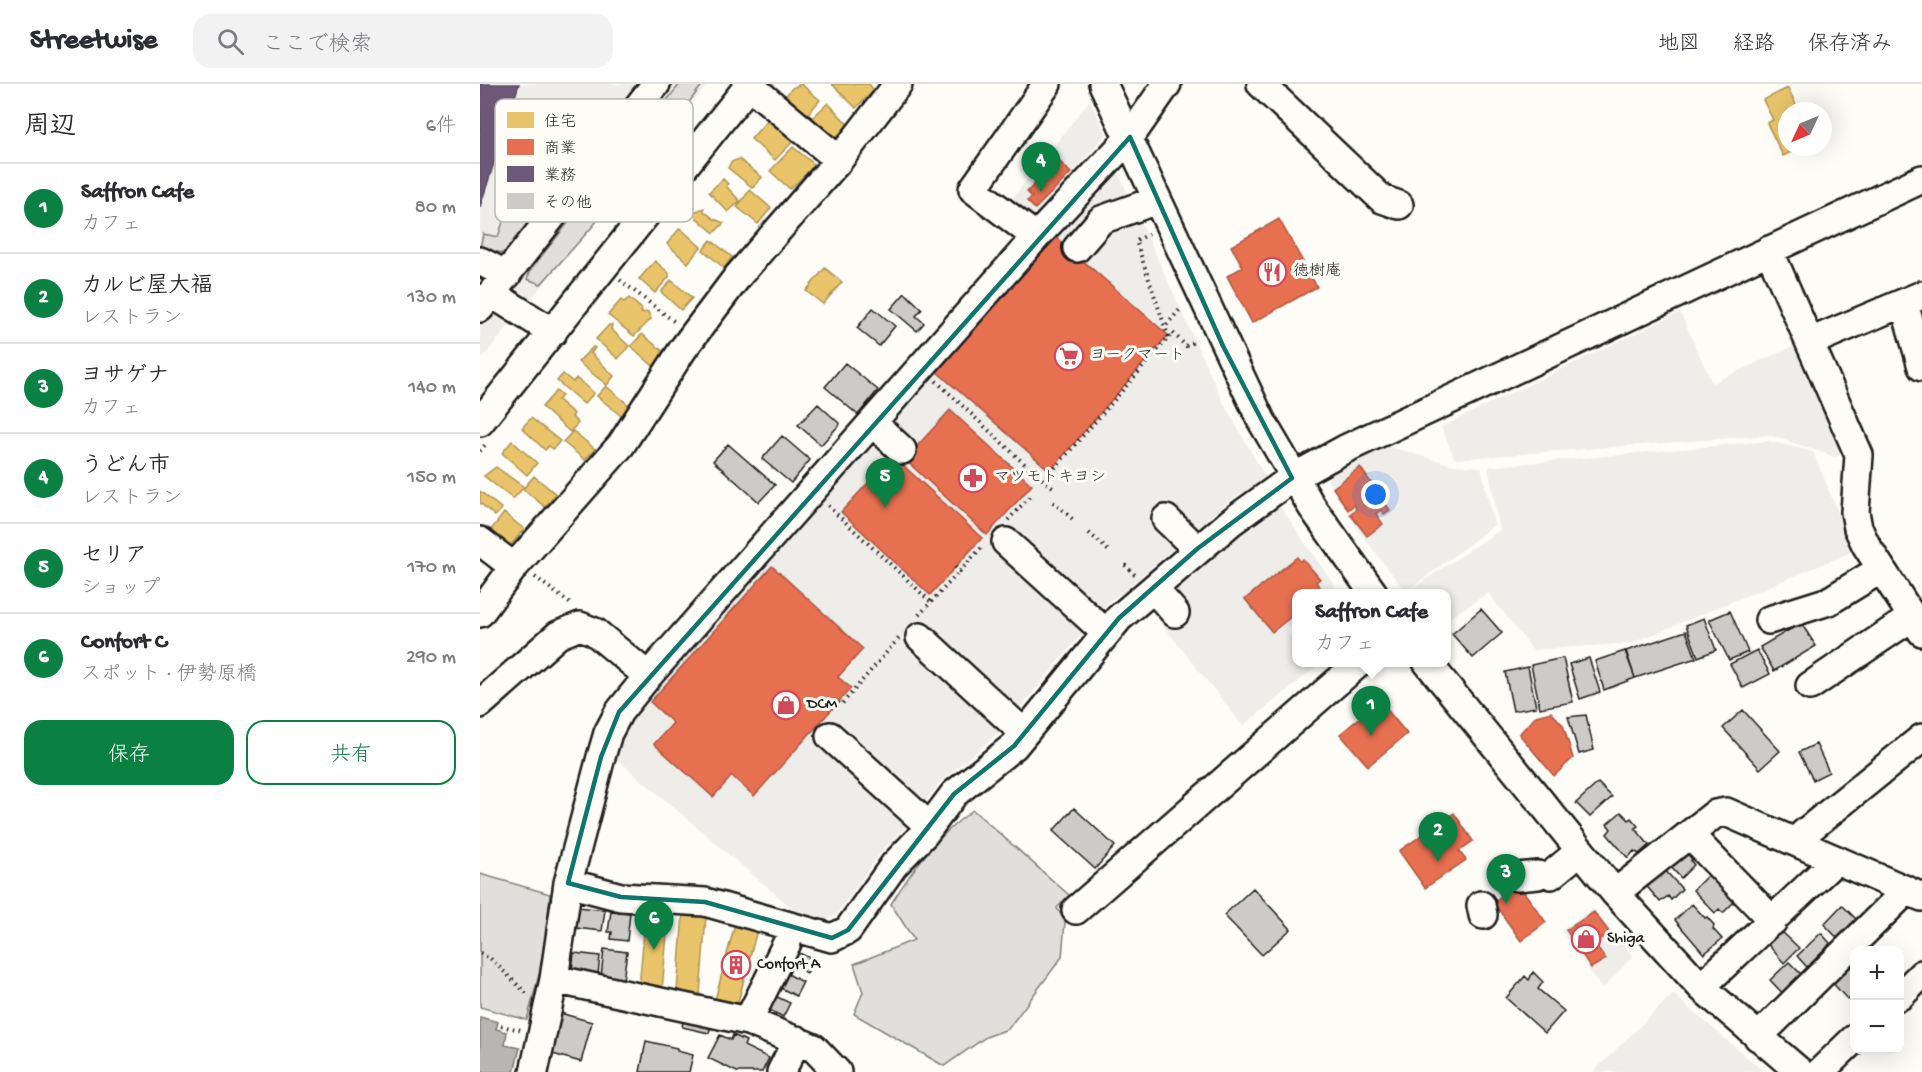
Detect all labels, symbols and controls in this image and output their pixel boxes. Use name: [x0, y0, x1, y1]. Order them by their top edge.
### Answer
search box: [193, 14, 613, 68]
text: Streetwise: [30, 25, 157, 58]
icon: search: [214, 25, 247, 58]
text: ここで検索: [262, 33, 372, 59]
text: 地図: [1658, 33, 1700, 58]
text: 経路: [1733, 33, 1775, 58]
text: 保存済み: [1808, 33, 1892, 58]
legend: [495, 99, 693, 222]
north arrow: [1778, 102, 1832, 156]
text: 周辺: [24, 113, 76, 144]
text: 住宅: [544, 113, 576, 133]
text: 6件: [426, 116, 456, 139]
text: 商業: [544, 140, 576, 160]
pin: 4: [1022, 142, 1060, 192]
text: 業務: [544, 167, 576, 187]
text: Saffron Cafe: [81, 180, 194, 206]
text: その他: [544, 194, 592, 214]
text: 1: [39, 197, 48, 220]
text: 80 m: [415, 197, 456, 220]
text: カフェ: [81, 214, 141, 237]
restaurant icon: 徳樹庵: [1256, 256, 1288, 288]
place label: 徳樹庵: [1293, 261, 1341, 282]
text: カルビ屋大福: [81, 274, 213, 300]
text: 2: [39, 287, 48, 310]
text: 130 m: [407, 287, 456, 310]
text: レストラン: [81, 308, 183, 331]
supermarket icon: ヨークマート: [1053, 340, 1085, 372]
place label: ヨークマート: [1090, 347, 1185, 366]
text: ヨサゲナ: [81, 364, 169, 390]
text: 3: [38, 377, 49, 400]
text: 140 m: [408, 377, 456, 400]
text: カフェ: [81, 398, 141, 421]
text: うどん市: [81, 454, 170, 480]
pin: 5: [866, 458, 904, 508]
pharmacy icon: マツモトキヨシ: [957, 462, 989, 494]
text: 4: [39, 467, 48, 490]
text: 150 m: [407, 467, 456, 490]
place label: マツモトキヨシ: [994, 469, 1106, 488]
your location: [1361, 480, 1390, 509]
text: レストラン: [81, 488, 183, 511]
text: セリア: [81, 544, 147, 570]
text: 5: [38, 557, 49, 580]
text: 170 m: [407, 557, 456, 580]
text: ショップ: [81, 578, 160, 601]
popup: [1292, 589, 1451, 667]
text: Saffron Cafe: [1315, 600, 1428, 626]
text: Confort C: [81, 630, 167, 656]
text: カフェ: [1315, 634, 1375, 657]
text: 6: [38, 647, 49, 670]
text: 290 m: [406, 647, 456, 670]
text: スポット · 伊勢原橋: [81, 664, 257, 687]
pin: 1: [1352, 686, 1390, 736]
shop icon: DCM: [770, 689, 802, 721]
place label: DCM: [806, 696, 838, 715]
button: 保存: [24, 720, 234, 785]
button: 共有: [246, 720, 456, 785]
pin: 2: [1418, 812, 1458, 862]
pin: 3: [1486, 854, 1526, 904]
pin: 6: [634, 900, 674, 950]
shop icon: Shiga: [1570, 923, 1602, 955]
place label: Shiga: [1607, 930, 1646, 949]
map controls: [1850, 946, 1904, 1054]
button: +: [1850, 946, 1904, 1000]
building icon: Confort A: [720, 949, 752, 981]
place label: Confort A: [757, 956, 822, 975]
button: −: [1850, 1000, 1904, 1054]

